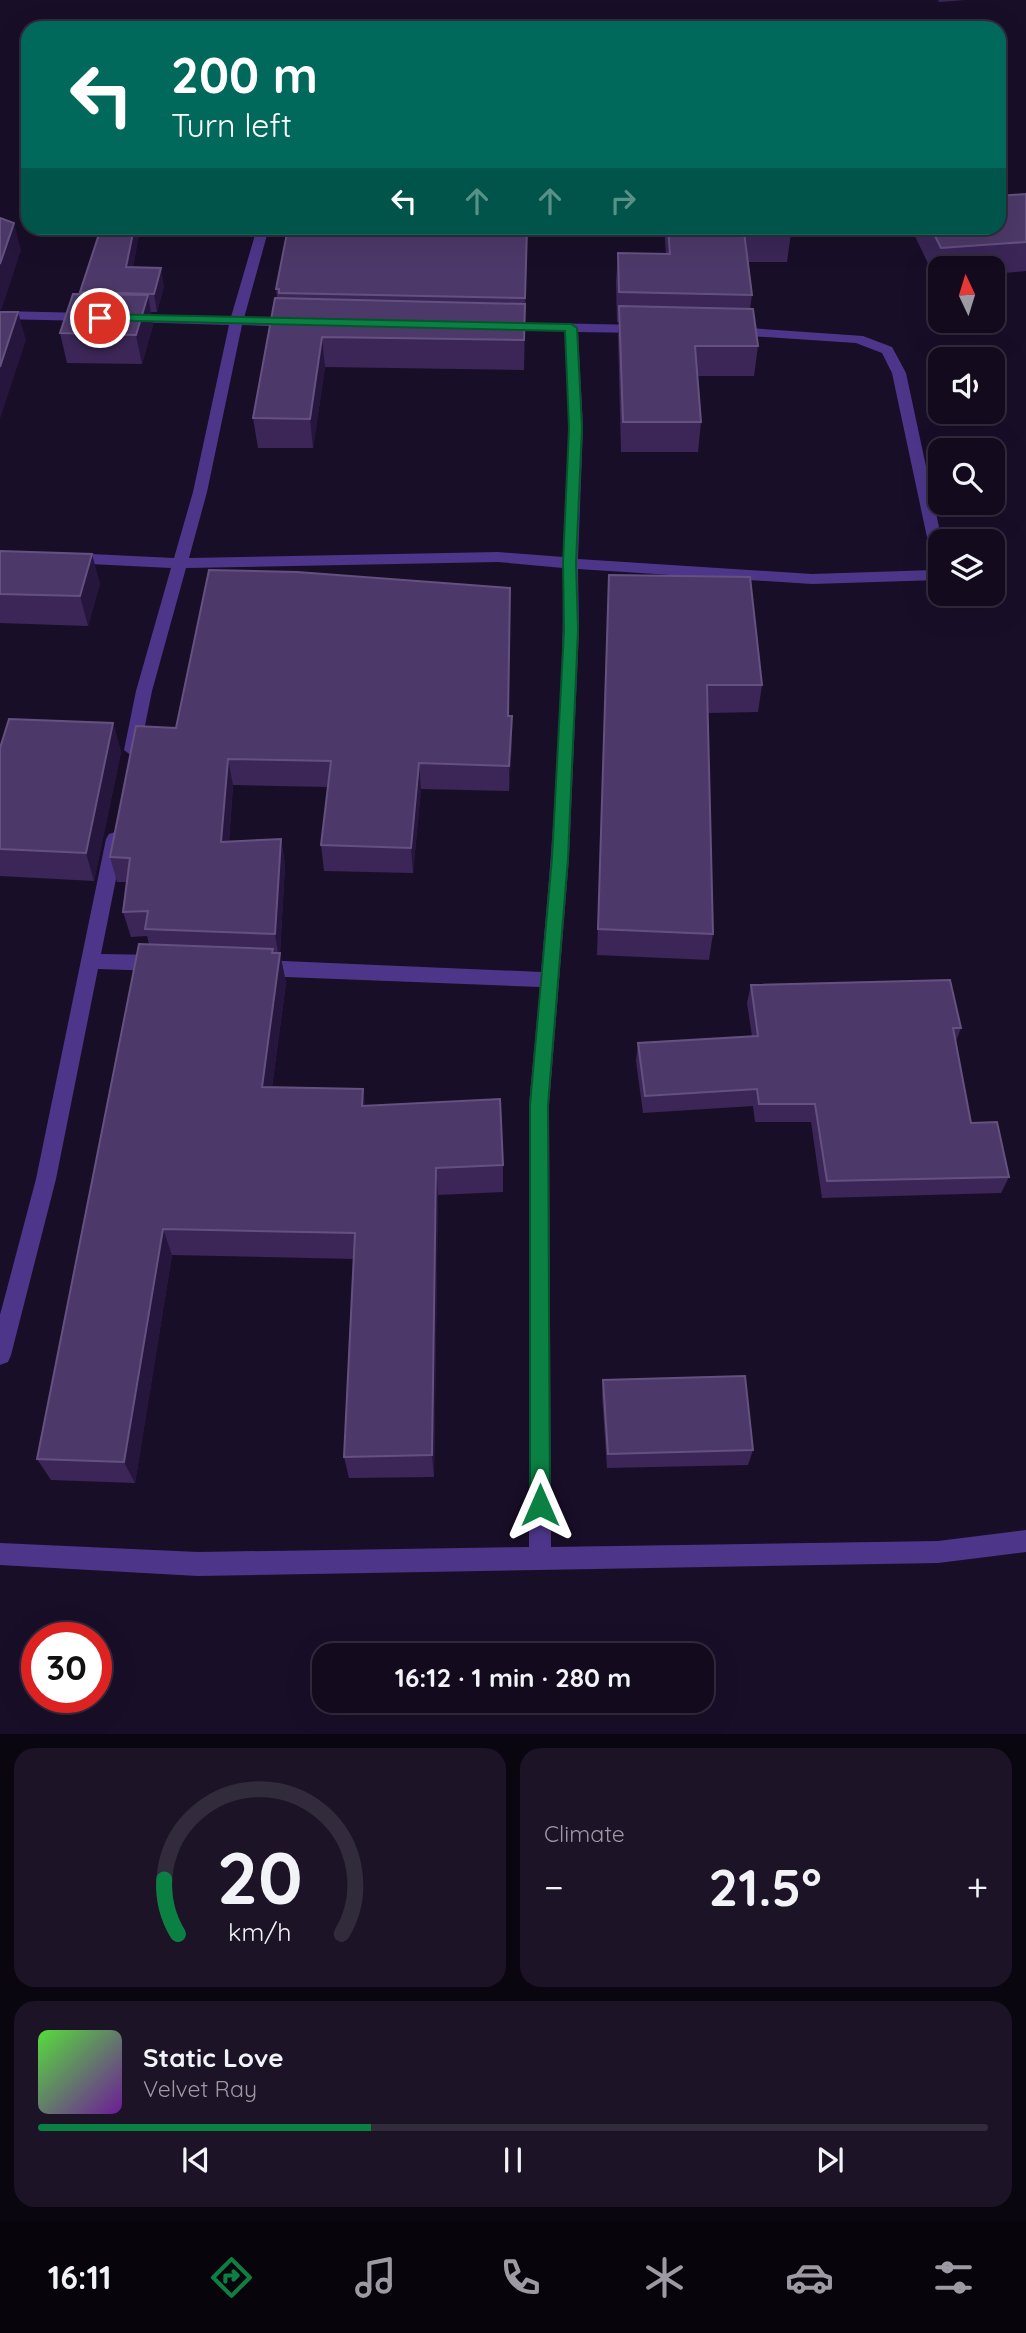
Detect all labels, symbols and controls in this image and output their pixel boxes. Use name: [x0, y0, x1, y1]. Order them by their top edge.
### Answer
text: 200 m: [171, 44, 318, 105]
icon: left: [56, 49, 147, 140]
text: Turn left: [171, 105, 292, 145]
icon: left: [385, 182, 423, 220]
icon: ahead: [458, 182, 496, 220]
icon: ahead: [531, 182, 569, 220]
icon: right: [604, 182, 642, 220]
north arrow: [928, 256, 1004, 332]
map controls: [928, 256, 1005, 606]
pin: [70, 288, 130, 348]
icon: arrive: [81, 299, 119, 337]
button: sound: [928, 347, 1005, 424]
button: search: [928, 438, 1005, 515]
button: layers: [928, 529, 1005, 606]
position arrow: [503, 1468, 577, 1542]
speed limit sign: 30: [21, 1622, 112, 1713]
text: 16:12 · 1 min · 280 m: [395, 1661, 631, 1694]
text: Climate: [544, 1819, 625, 1848]
text: 20: [217, 1831, 303, 1922]
text: 21.5°: [709, 1854, 822, 1919]
text: −: [544, 1863, 564, 1911]
text: +: [967, 1863, 988, 1911]
text: km/h: [228, 1915, 292, 1946]
text: Static Love: [143, 2041, 284, 2074]
text: Velvet Ray: [143, 2074, 257, 2103]
icon: previous: [177, 2141, 215, 2179]
icon: pause: [494, 2141, 532, 2179]
icon: next: [811, 2141, 849, 2179]
icon: directions: [207, 2253, 256, 2302]
icon: music: [351, 2253, 400, 2302]
icon: phone: [496, 2253, 545, 2302]
icon: climate: [640, 2253, 689, 2302]
icon: car: [785, 2253, 834, 2302]
icon: filters: [929, 2253, 978, 2302]
text: 16:11: [48, 2257, 112, 2297]

